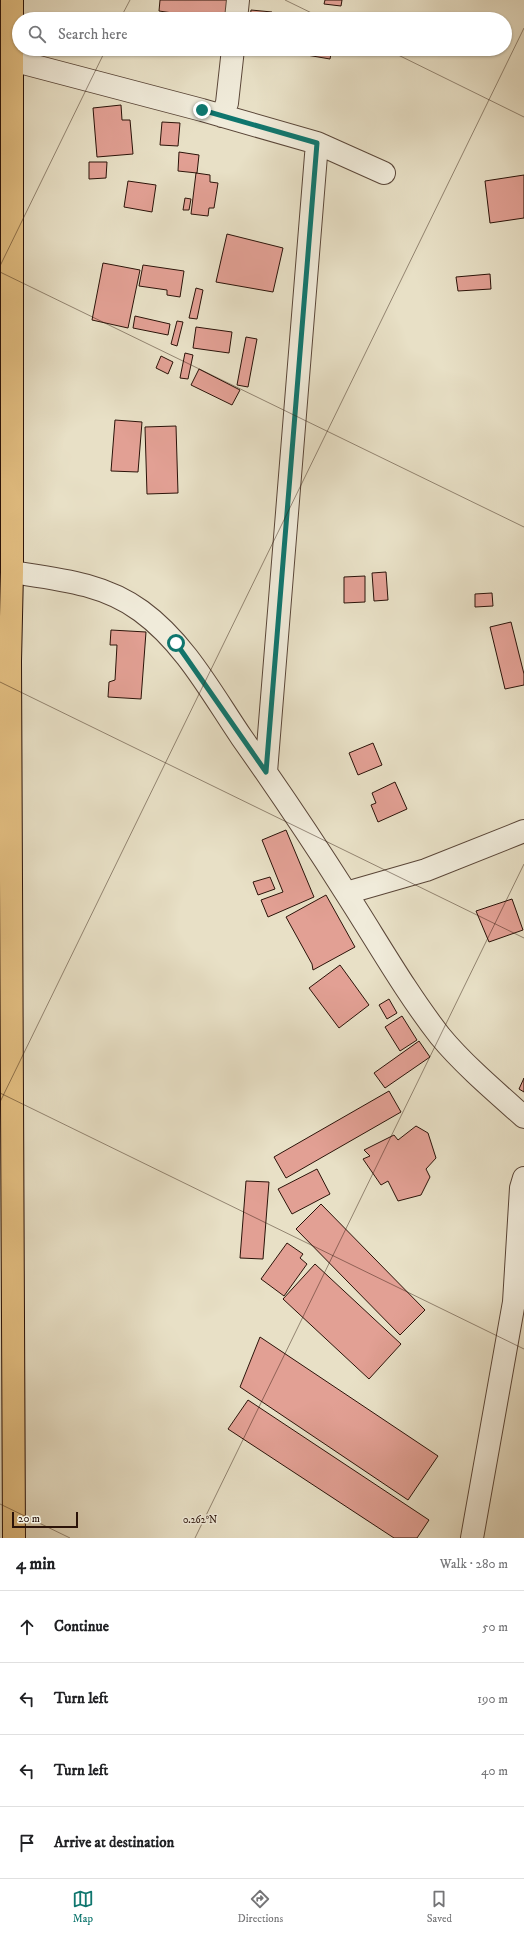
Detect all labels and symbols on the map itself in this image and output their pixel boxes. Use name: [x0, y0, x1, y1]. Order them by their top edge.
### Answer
route end: [193, 101, 211, 119]
route start: [167, 634, 185, 652]
scale bar: [12, 1510, 78, 1529]
text: 0.262°N: [183, 1514, 217, 1526]

